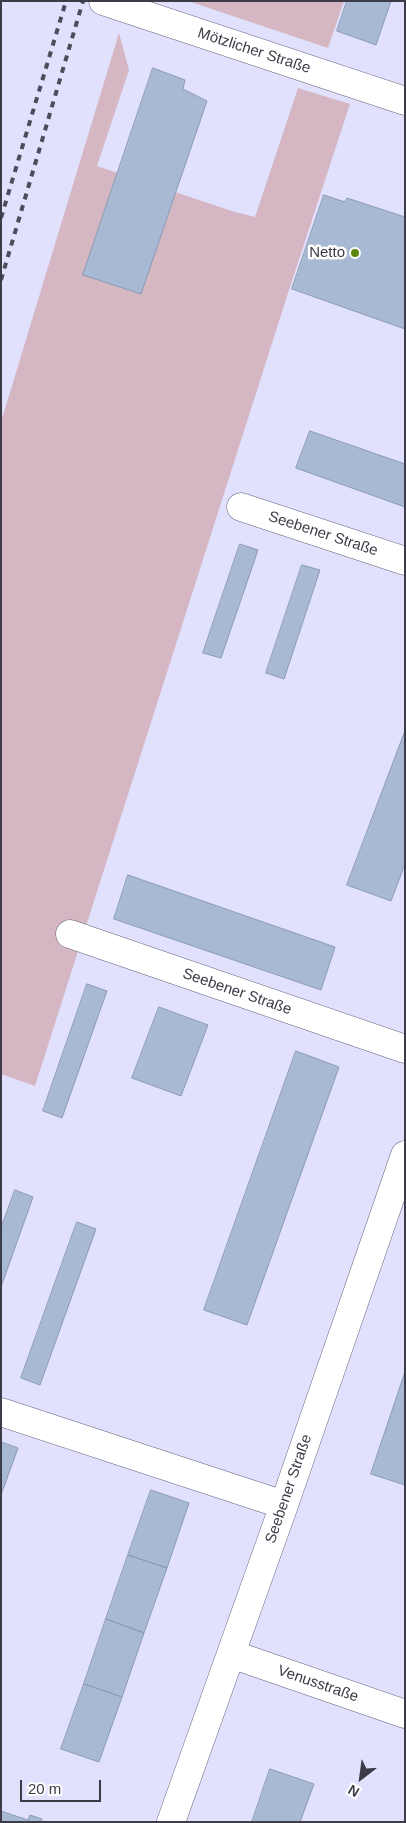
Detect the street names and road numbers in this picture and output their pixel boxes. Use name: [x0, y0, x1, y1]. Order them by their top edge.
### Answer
street label: Mötzlicher Straße: [195, 24, 313, 78]
street label: Seebener Straße: [266, 508, 380, 560]
street label: Seebener Straße: [180, 965, 294, 1019]
street label: Seebener Straße: [262, 1432, 316, 1546]
street label: Venusstraße: [275, 1662, 361, 1706]

